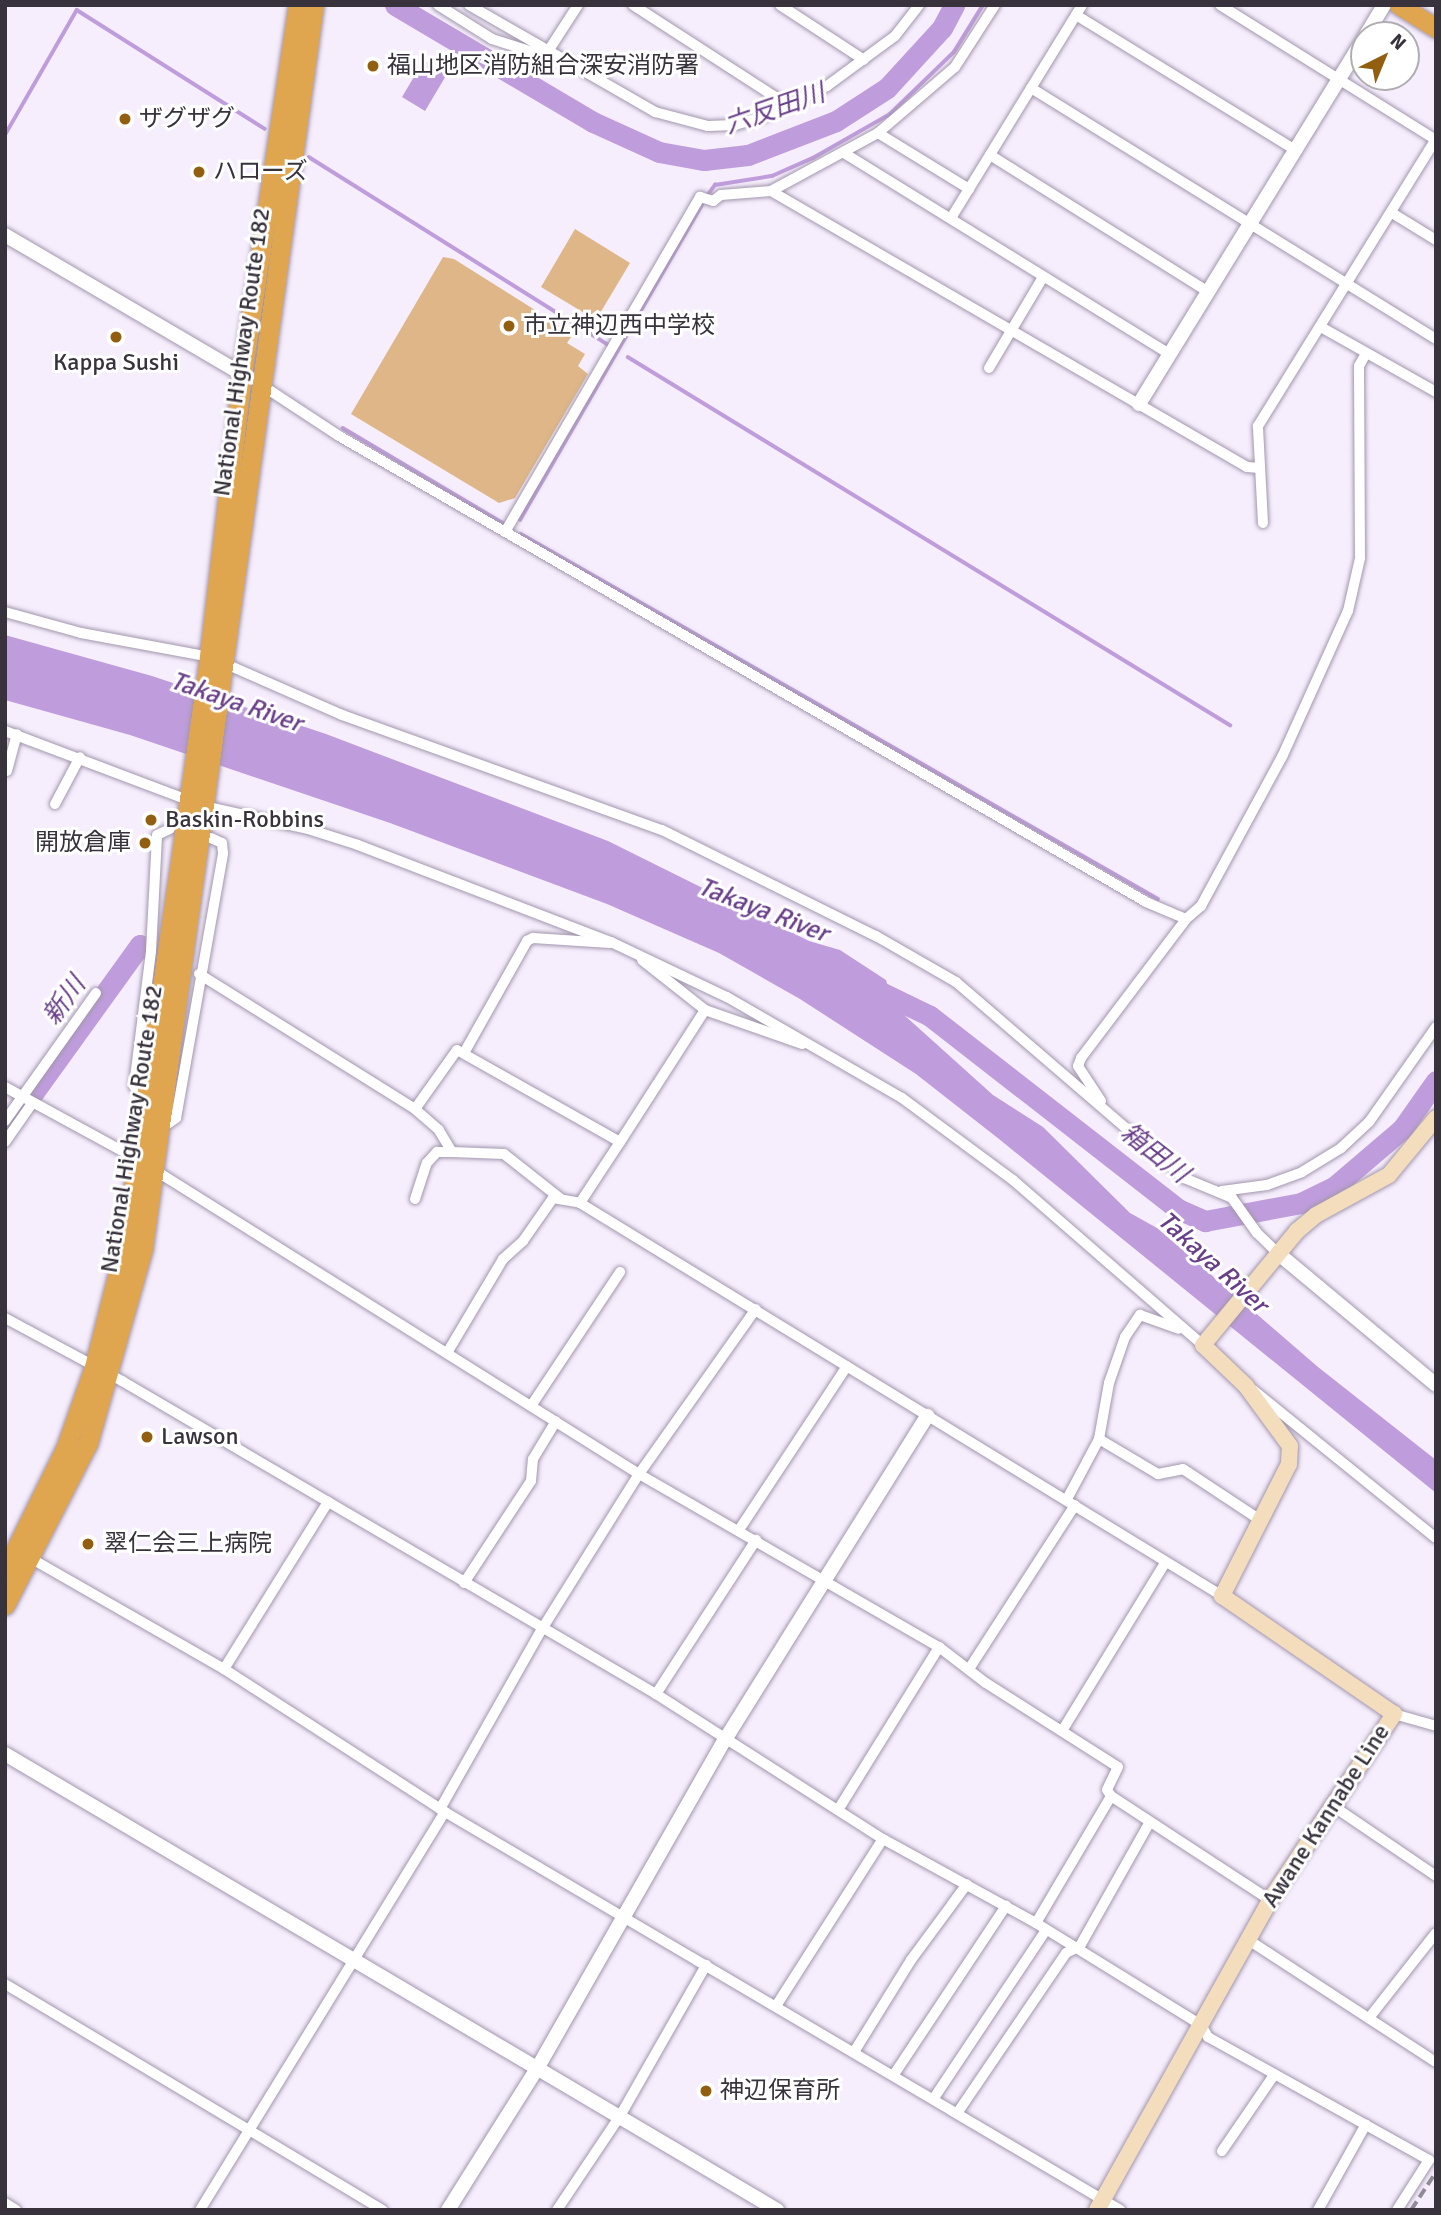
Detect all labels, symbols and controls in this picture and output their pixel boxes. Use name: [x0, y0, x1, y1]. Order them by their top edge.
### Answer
north arrow: [1350, 21, 1420, 91]
text: N: [1385, 29, 1411, 55]
place label: 福山地区消防組合深安消防署: [387, 52, 699, 80]
marker: 福山地区消防組合深安消防署: [365, 58, 381, 74]
water label: 六反田川: [721, 78, 829, 142]
place label: ザグザグ: [139, 105, 235, 133]
marker: ザグザグ: [117, 111, 133, 127]
place label: ハローズ: [213, 158, 309, 186]
marker: ハローズ: [191, 164, 207, 180]
street label: National Highway Route 182: [207, 206, 277, 498]
place label: 市立神辺西中学校: [523, 312, 715, 340]
marker: 市立神辺西中学校: [501, 318, 517, 334]
marker: Kappa Sushi: [108, 329, 124, 345]
place label: Kappa Sushi: [53, 349, 179, 377]
water label: Takaya River: [166, 666, 306, 740]
place label: Baskin-Robbins: [165, 806, 324, 834]
marker: Baskin-Robbins: [143, 812, 159, 828]
place label: 開放倉庫: [35, 829, 131, 857]
marker: 開放倉庫: [137, 835, 153, 851]
water label: Takaya River: [693, 872, 833, 950]
water label: 新川: [37, 971, 93, 1031]
street label: National Highway Route 182: [95, 983, 169, 1275]
water label: 箱田川: [1114, 1118, 1194, 1190]
water label: Takaya River: [1151, 1206, 1273, 1320]
place label: Lawson: [161, 1423, 239, 1451]
marker: Lawson: [139, 1429, 155, 1445]
place label: 翠仁会三上病院: [104, 1530, 272, 1558]
marker: 翠仁会三上病院: [78, 1534, 98, 1554]
street label: Awane Kannabe Line: [1256, 1719, 1396, 1913]
place label: 神辺保育所: [720, 2077, 840, 2105]
marker: 神辺保育所: [698, 2083, 714, 2099]

